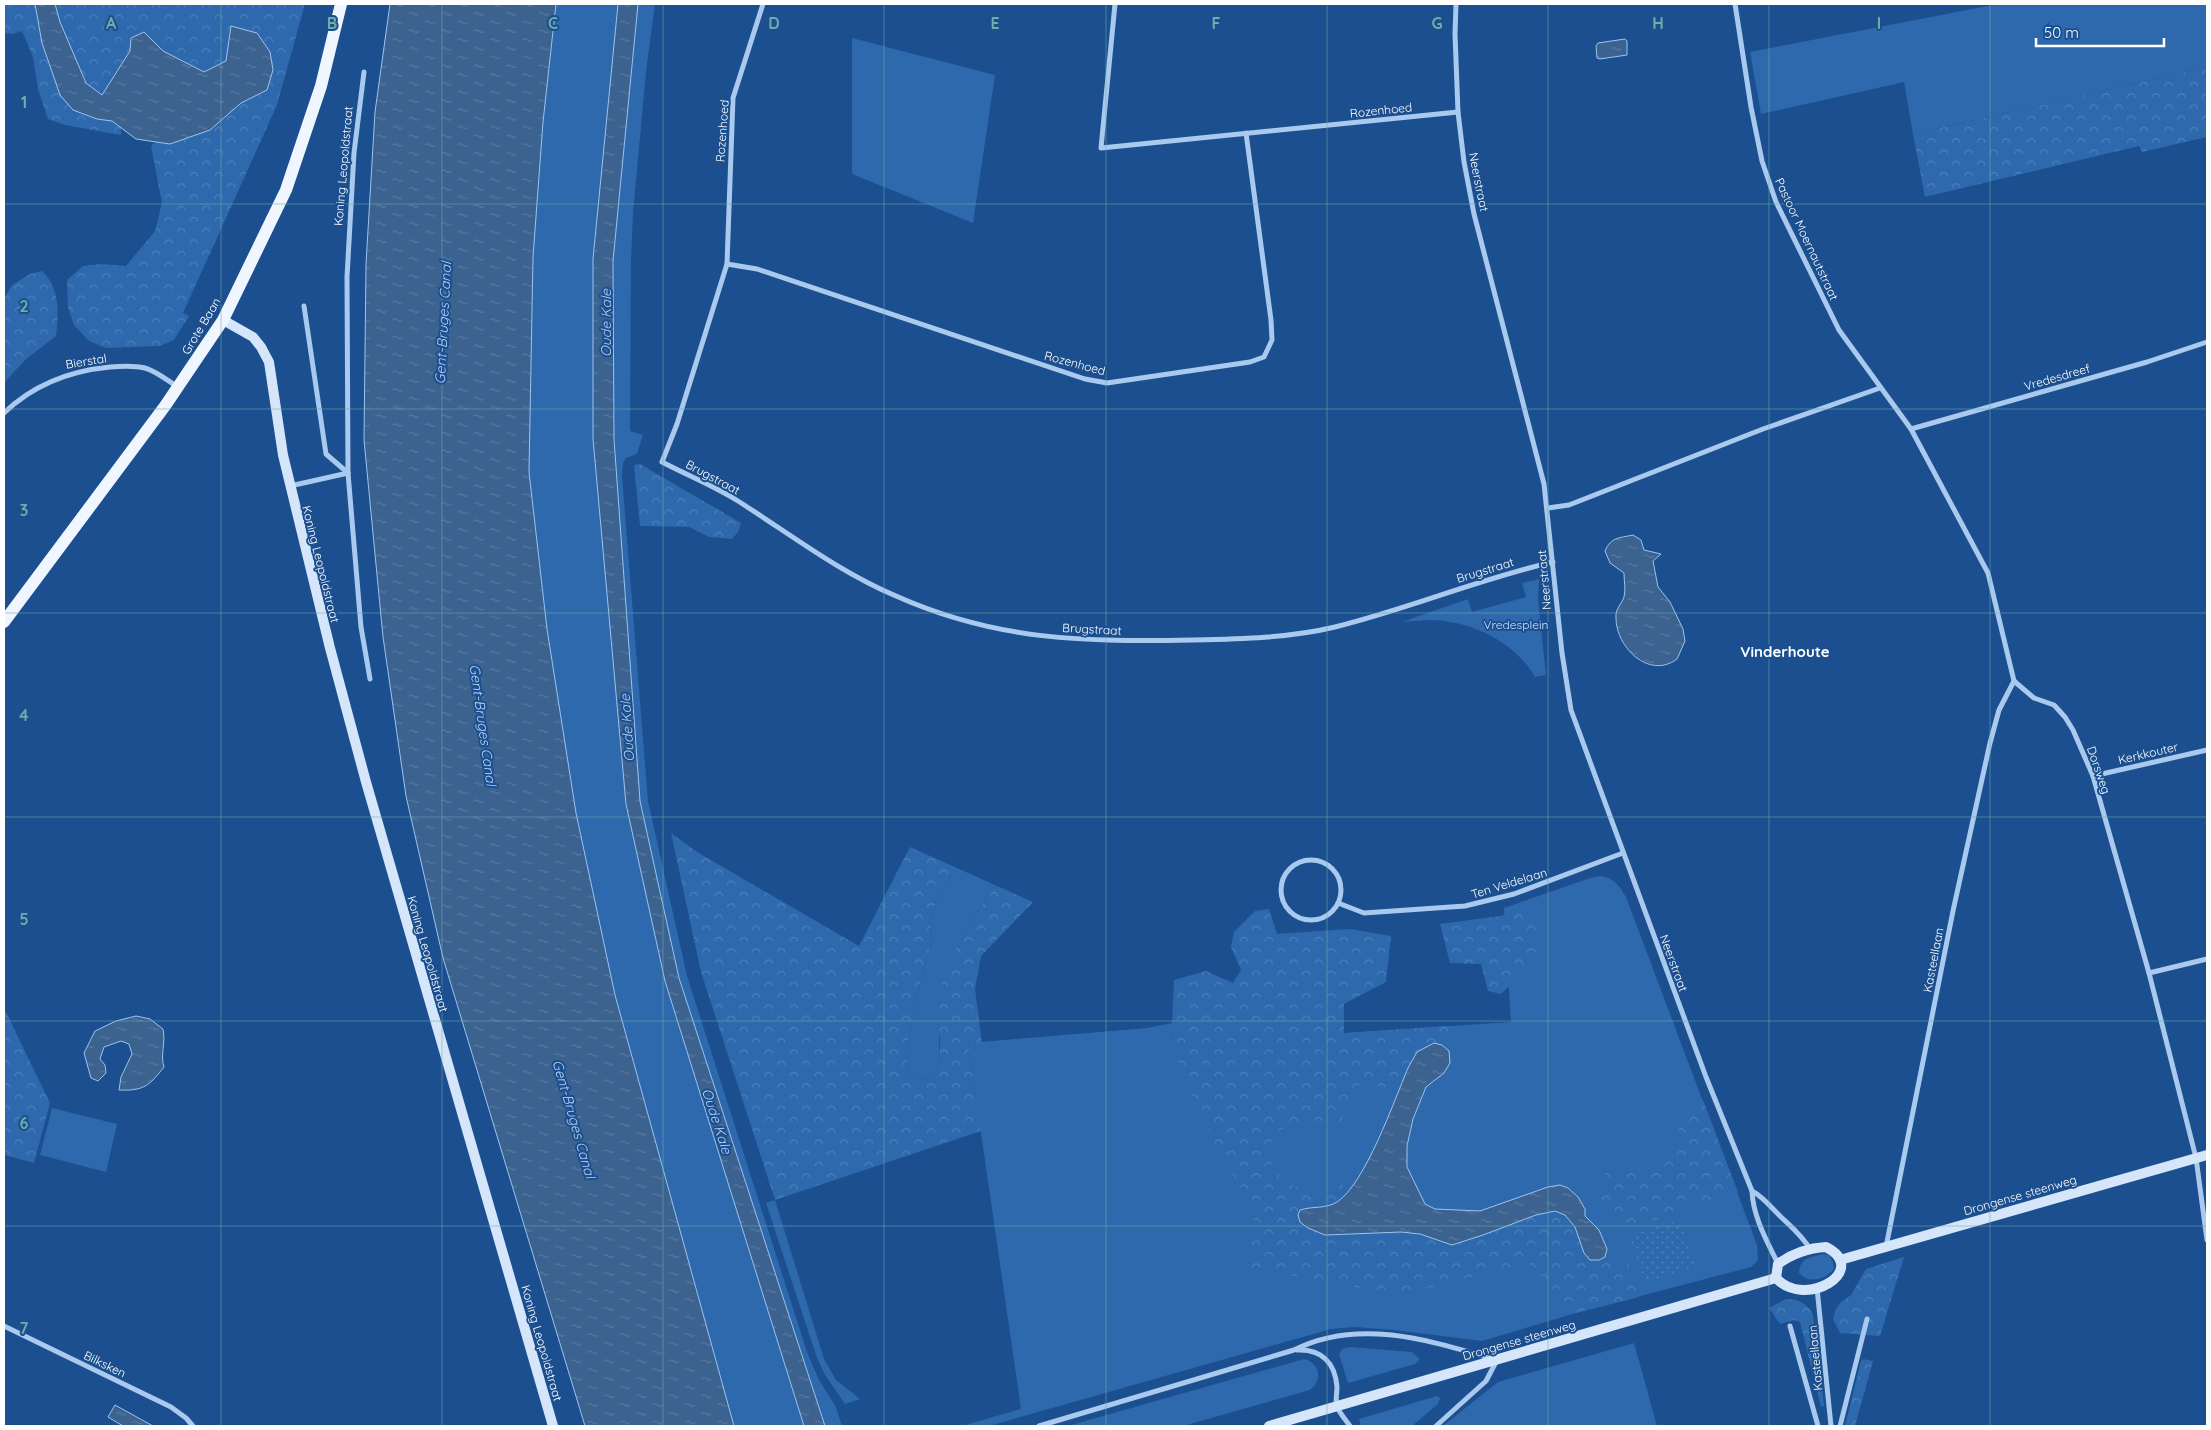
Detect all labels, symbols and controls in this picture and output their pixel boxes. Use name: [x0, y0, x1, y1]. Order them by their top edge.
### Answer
text: A: [106, 13, 117, 33]
text: B: [327, 13, 337, 33]
text: C: [548, 13, 558, 33]
text: D: [768, 13, 780, 33]
text: E: [990, 13, 1000, 33]
text: F: [1212, 13, 1221, 33]
text: G: [1431, 13, 1443, 33]
text: H: [1652, 13, 1664, 33]
text: I: [1877, 13, 1881, 33]
scale bar: [2036, 15, 2164, 47]
text: 50 m: [2044, 23, 2079, 42]
text: 1: [21, 92, 27, 112]
street label: Rozenhoed: [712, 99, 732, 163]
street label: Rozenhoed: [1349, 99, 1413, 121]
street label: Koning Leopoldstraat: [330, 106, 356, 226]
street label: Neerstraat: [1466, 151, 1492, 213]
street label: Pastoor Moernautstraat: [1772, 176, 1842, 302]
water label: Gent-Bruges Canal: [431, 260, 455, 385]
water label: Oude Kale: [597, 288, 615, 357]
street label: Grote Baan: [178, 295, 224, 357]
text: 2: [19, 296, 29, 316]
street label: Rozenhoed: [1043, 348, 1107, 378]
street label: Bierstal: [64, 350, 108, 372]
street label: Vredesdreef: [2022, 360, 2092, 394]
street label: Brugstraat: [683, 456, 743, 498]
text: 3: [20, 500, 28, 520]
street label: Koning Leopoldstraat: [299, 504, 343, 624]
street label: Neerstraat: [1534, 550, 1554, 610]
street label: Brugstraat: [1454, 554, 1516, 586]
park label: Vredesplein: [1484, 617, 1548, 632]
street label: Brugstraat: [1062, 620, 1122, 638]
district label: Vinderhoute: [1740, 642, 1830, 661]
water label: Gent-Bruges Canal: [466, 663, 501, 789]
water label: Oude Kale: [616, 692, 638, 762]
text: 4: [19, 705, 29, 725]
street label: Kerkkouter: [2116, 739, 2180, 767]
street label: Dorsweg: [2084, 744, 2114, 796]
street label: Ten Veldelaan: [1469, 864, 1549, 902]
street label: Koning Leopoldstraat: [404, 894, 452, 1014]
text: 5: [19, 909, 29, 929]
street label: Kasteellaan: [1919, 926, 1947, 994]
street label: Neerstraat: [1657, 932, 1691, 994]
water label: Gent-Bruges Canal: [548, 1058, 600, 1182]
water label: Oude Kale: [698, 1086, 736, 1157]
text: 6: [20, 1113, 29, 1133]
street label: Drongense steenweg: [1962, 1172, 2078, 1218]
street label: Koning Leopoldstraat: [518, 1283, 566, 1403]
street label: Drongense steenweg: [1461, 1317, 1577, 1363]
text: 7: [20, 1318, 29, 1338]
street label: Kasteellaan: [1805, 1325, 1825, 1391]
street label: Bilksken: [81, 1347, 129, 1381]

